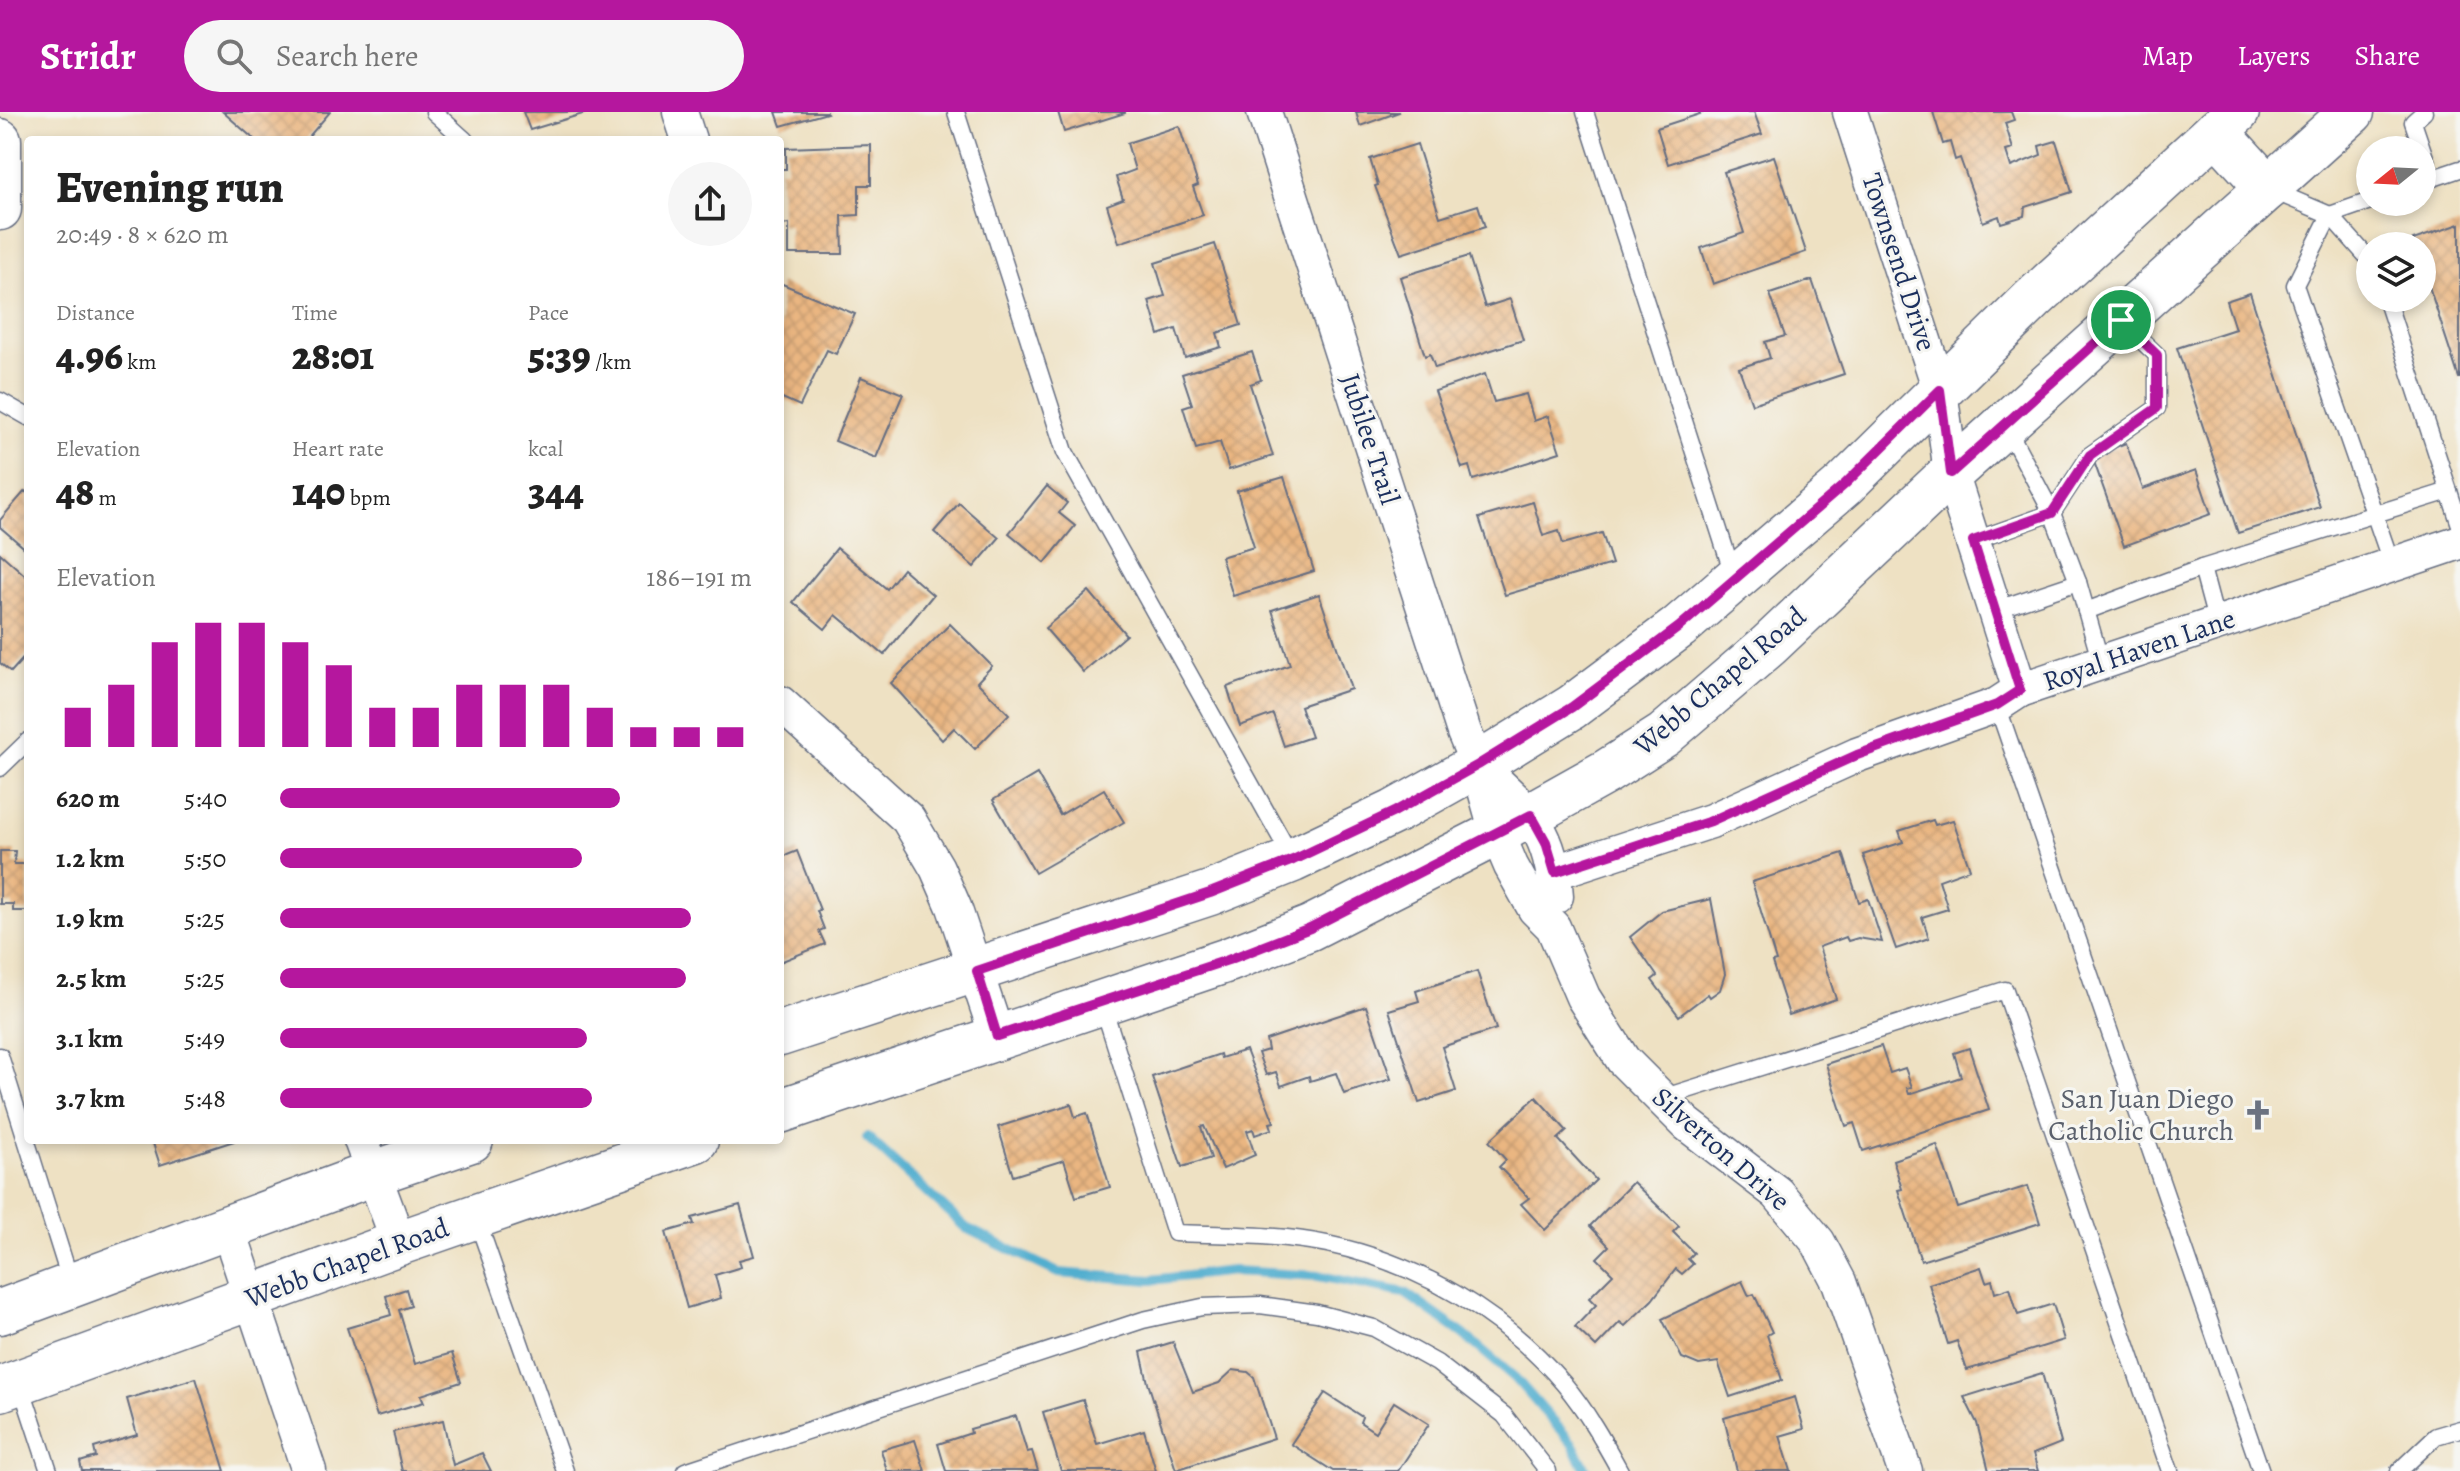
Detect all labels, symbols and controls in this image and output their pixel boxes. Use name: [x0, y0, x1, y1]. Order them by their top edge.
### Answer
search box: [184, 20, 744, 92]
text: Stridr: [40, 30, 136, 82]
icon: search: [212, 34, 256, 78]
text: Search here: [276, 36, 419, 76]
text: Map: [2142, 37, 2193, 75]
text: Layers: [2237, 37, 2310, 75]
text: Share: [2354, 37, 2420, 75]
north arrow: [2356, 136, 2436, 216]
map controls: [2356, 136, 2436, 312]
text: Evening run: [56, 157, 284, 217]
button: share: [668, 162, 752, 246]
street label: Townsend Drive: [1852, 168, 1946, 356]
text: 20:49 · 8 × 620 m: [56, 217, 229, 252]
button: layers: [2356, 232, 2436, 312]
pin: [2087, 286, 2155, 354]
text: Distance: [56, 298, 135, 328]
text: Time: [292, 298, 338, 328]
text: Pace: [528, 298, 569, 328]
icon: arrive: [2099, 298, 2143, 342]
text: 4.96: [56, 328, 123, 383]
text: 28:01: [292, 328, 374, 383]
text: 5:39: [528, 328, 591, 383]
text: km: [123, 347, 157, 377]
text: /km: [591, 347, 632, 377]
street label: Jubilee Trail: [1331, 369, 1409, 510]
text: Elevation: [56, 434, 140, 464]
text: Heart rate: [292, 434, 384, 464]
text: kcal: [528, 434, 563, 464]
text: 48: [56, 464, 94, 519]
text: 140: [292, 464, 345, 519]
text: 344: [528, 464, 584, 519]
text: m: [94, 483, 117, 513]
text: bpm: [345, 483, 391, 513]
text: Elevation: [56, 560, 156, 595]
text: 186–191 m: [646, 560, 752, 595]
street label: Webb Chapel Road: [1625, 597, 1815, 765]
street label: Royal Haven Lane: [2038, 599, 2240, 701]
text: 620 m: [56, 781, 120, 816]
text: 5:40: [184, 781, 227, 816]
text: 1.2 km: [56, 841, 125, 876]
text: 5:50: [184, 841, 226, 876]
text: 1.9 km: [56, 901, 124, 936]
text: 5:25: [184, 901, 225, 936]
text: 2.5 km: [56, 961, 127, 996]
text: 5:25: [184, 961, 225, 996]
text: 3.1 km: [56, 1021, 123, 1056]
text: 5:49: [184, 1021, 225, 1056]
street label: Silverton Drive: [1644, 1078, 1798, 1220]
place label: San Juan Diego Catholic Church: [2048, 1080, 2234, 1150]
text: 3.7 km: [56, 1081, 125, 1116]
text: 5:48: [184, 1081, 226, 1116]
church icon: San Juan Diego Catholic Church: [2241, 1098, 2275, 1132]
street label: Webb Chapel Road: [239, 1208, 455, 1318]

